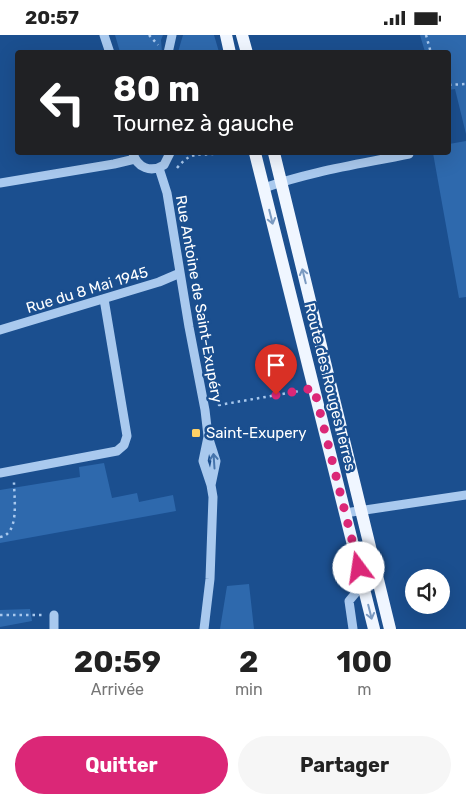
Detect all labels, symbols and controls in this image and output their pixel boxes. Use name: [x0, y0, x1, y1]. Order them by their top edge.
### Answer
text: 20:57: [25, 6, 79, 29]
text: 80 m: [113, 68, 200, 110]
icon: left: [30, 70, 95, 135]
text: Tournez à gauche: [113, 110, 294, 137]
street label: Rue Antoine de Saint-Exupéry: [172, 194, 226, 404]
one-way arrow: [267, 208, 276, 224]
street label: Rue du 8 Mai 1945: [24, 263, 150, 317]
one-way arrow: [299, 268, 308, 284]
street label: Route des Rouges Terres: [300, 301, 360, 473]
pin: [255, 344, 297, 395]
icon: arrive: [262, 351, 290, 379]
place label: Saint-Exupery: [206, 424, 307, 442]
marker: Saint-Exupery: [190, 427, 202, 439]
one-way arrow: [209, 453, 218, 469]
position arrow: [332, 541, 384, 593]
map controls: [405, 569, 450, 614]
button: sound: [405, 569, 450, 614]
one-way arrow: [366, 604, 375, 620]
text: 20:59: [74, 644, 161, 680]
text: 2: [239, 644, 259, 680]
text: 100: [336, 644, 392, 680]
text: Arrivée: [91, 680, 144, 699]
text: min: [235, 680, 263, 699]
text: m: [357, 680, 371, 699]
button: Quitter: [15, 736, 228, 794]
button: Partager: [238, 736, 451, 794]

